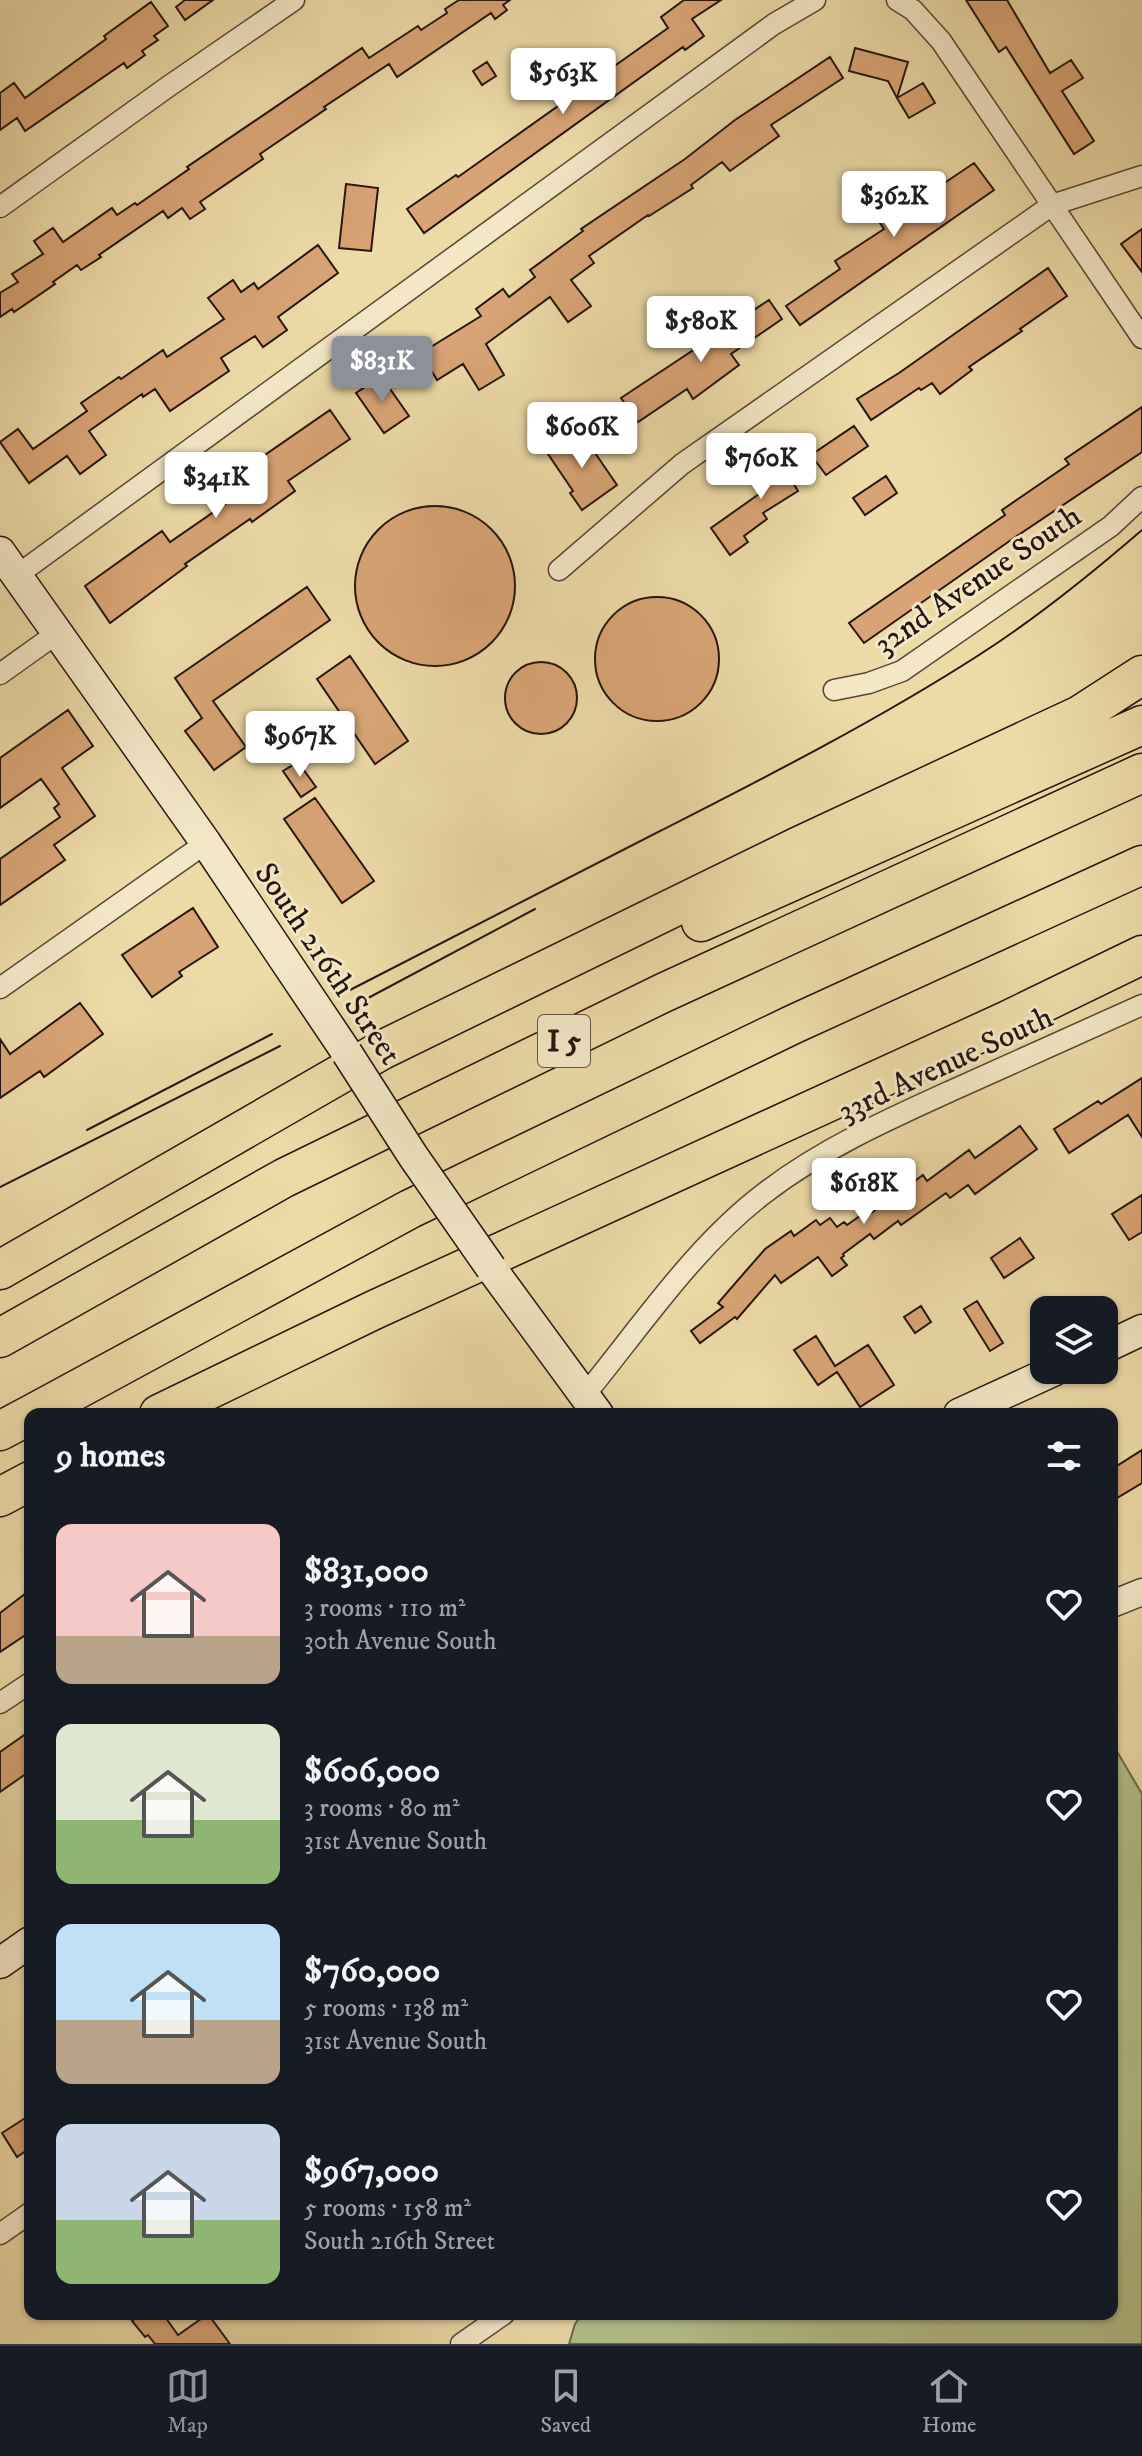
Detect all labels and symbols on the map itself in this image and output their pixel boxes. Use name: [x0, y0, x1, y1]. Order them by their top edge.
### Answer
pin: $563K: [507, 48, 619, 116]
pin: $362K: [838, 171, 950, 239]
pin: $580K: [645, 296, 757, 364]
pin: $831K: [326, 336, 438, 404]
pin: $606K: [526, 402, 638, 470]
pin: $760K: [705, 433, 817, 501]
pin: $341K: [160, 452, 272, 520]
street label: 32nd Avenue South: [867, 497, 1089, 665]
pin: $967K: [244, 711, 356, 779]
street label: South 216th Street: [245, 855, 410, 1073]
street label: 33rd Avenue South: [832, 997, 1060, 1132]
road number: I 5: [538, 1015, 590, 1067]
pin: $618K: [808, 1158, 920, 1226]

